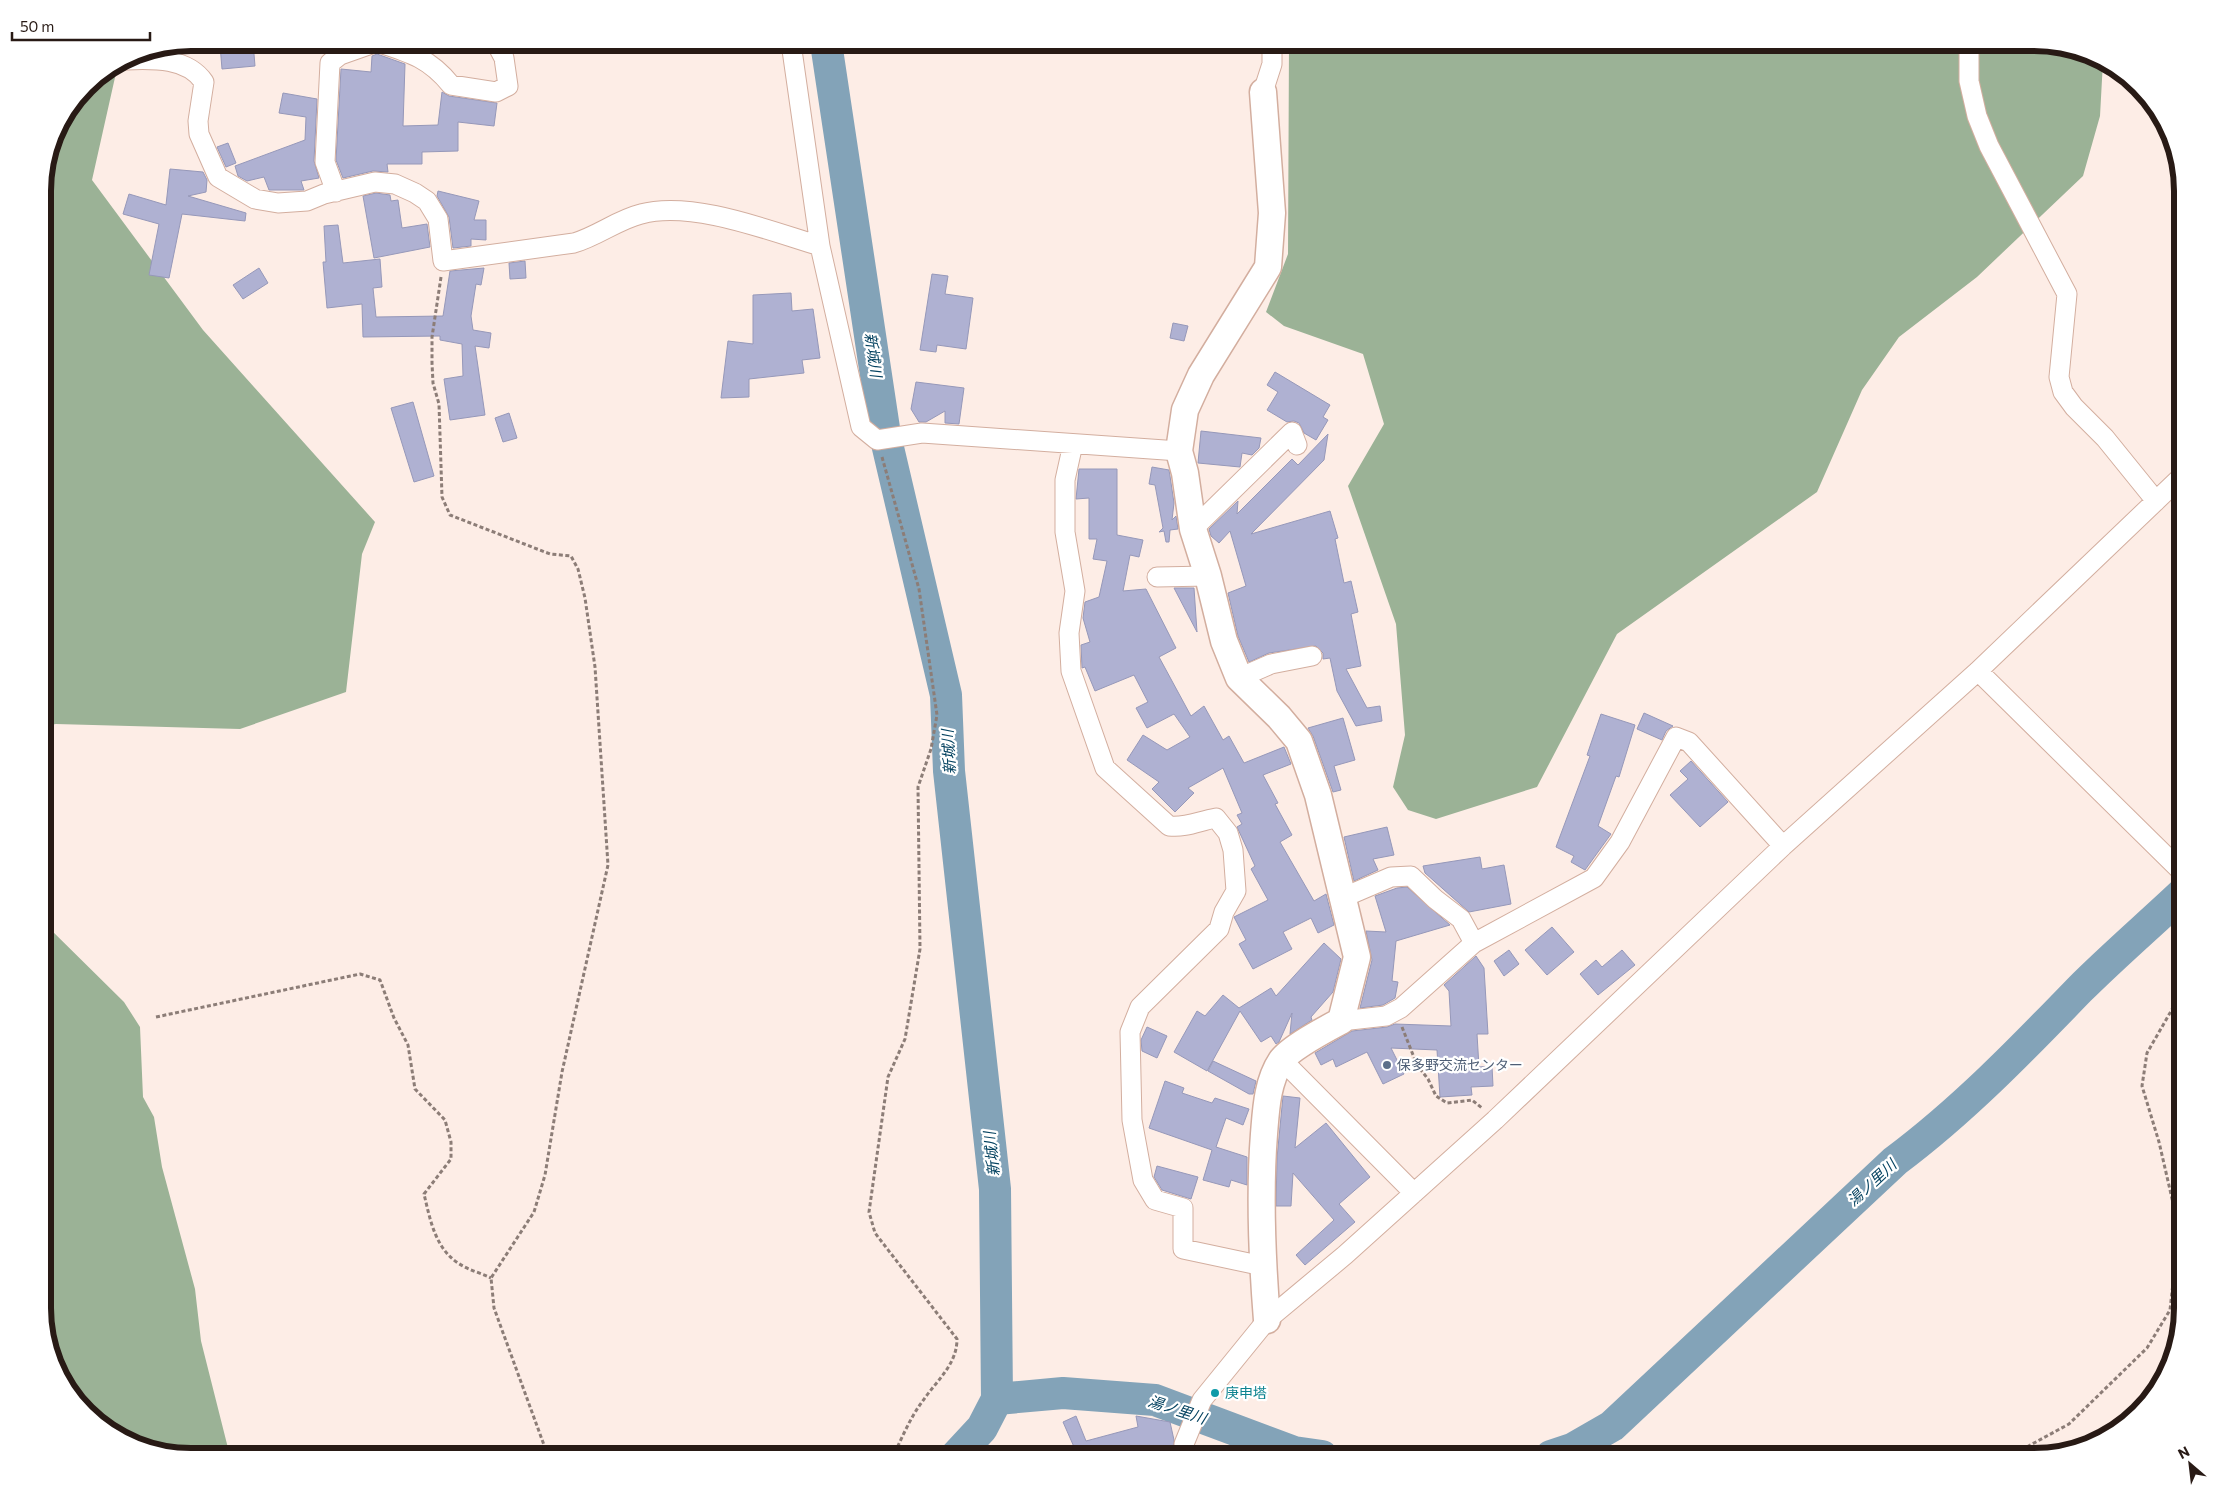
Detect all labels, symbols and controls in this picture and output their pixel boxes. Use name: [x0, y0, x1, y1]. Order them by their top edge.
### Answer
scale bar: [12, 10, 150, 42]
text: 50 m: [20, 17, 54, 35]
water label: 新城川: [862, 331, 886, 380]
water label: 新城川: [938, 727, 958, 775]
place label: 保多野交流センター: [1397, 1056, 1523, 1073]
marker: 保多野交流センター: [1381, 1059, 1393, 1071]
water label: 新城川: [979, 1129, 1002, 1177]
water label: 湯ノ里川: [1843, 1154, 1901, 1209]
place label: 庚申塔: [1225, 1384, 1267, 1401]
marker: 庚申塔: [1209, 1387, 1221, 1399]
water label: 湯ノ里川: [1146, 1391, 1211, 1427]
north arrow: [2165, 1439, 2215, 1489]
text: N: [2175, 1442, 2192, 1462]

